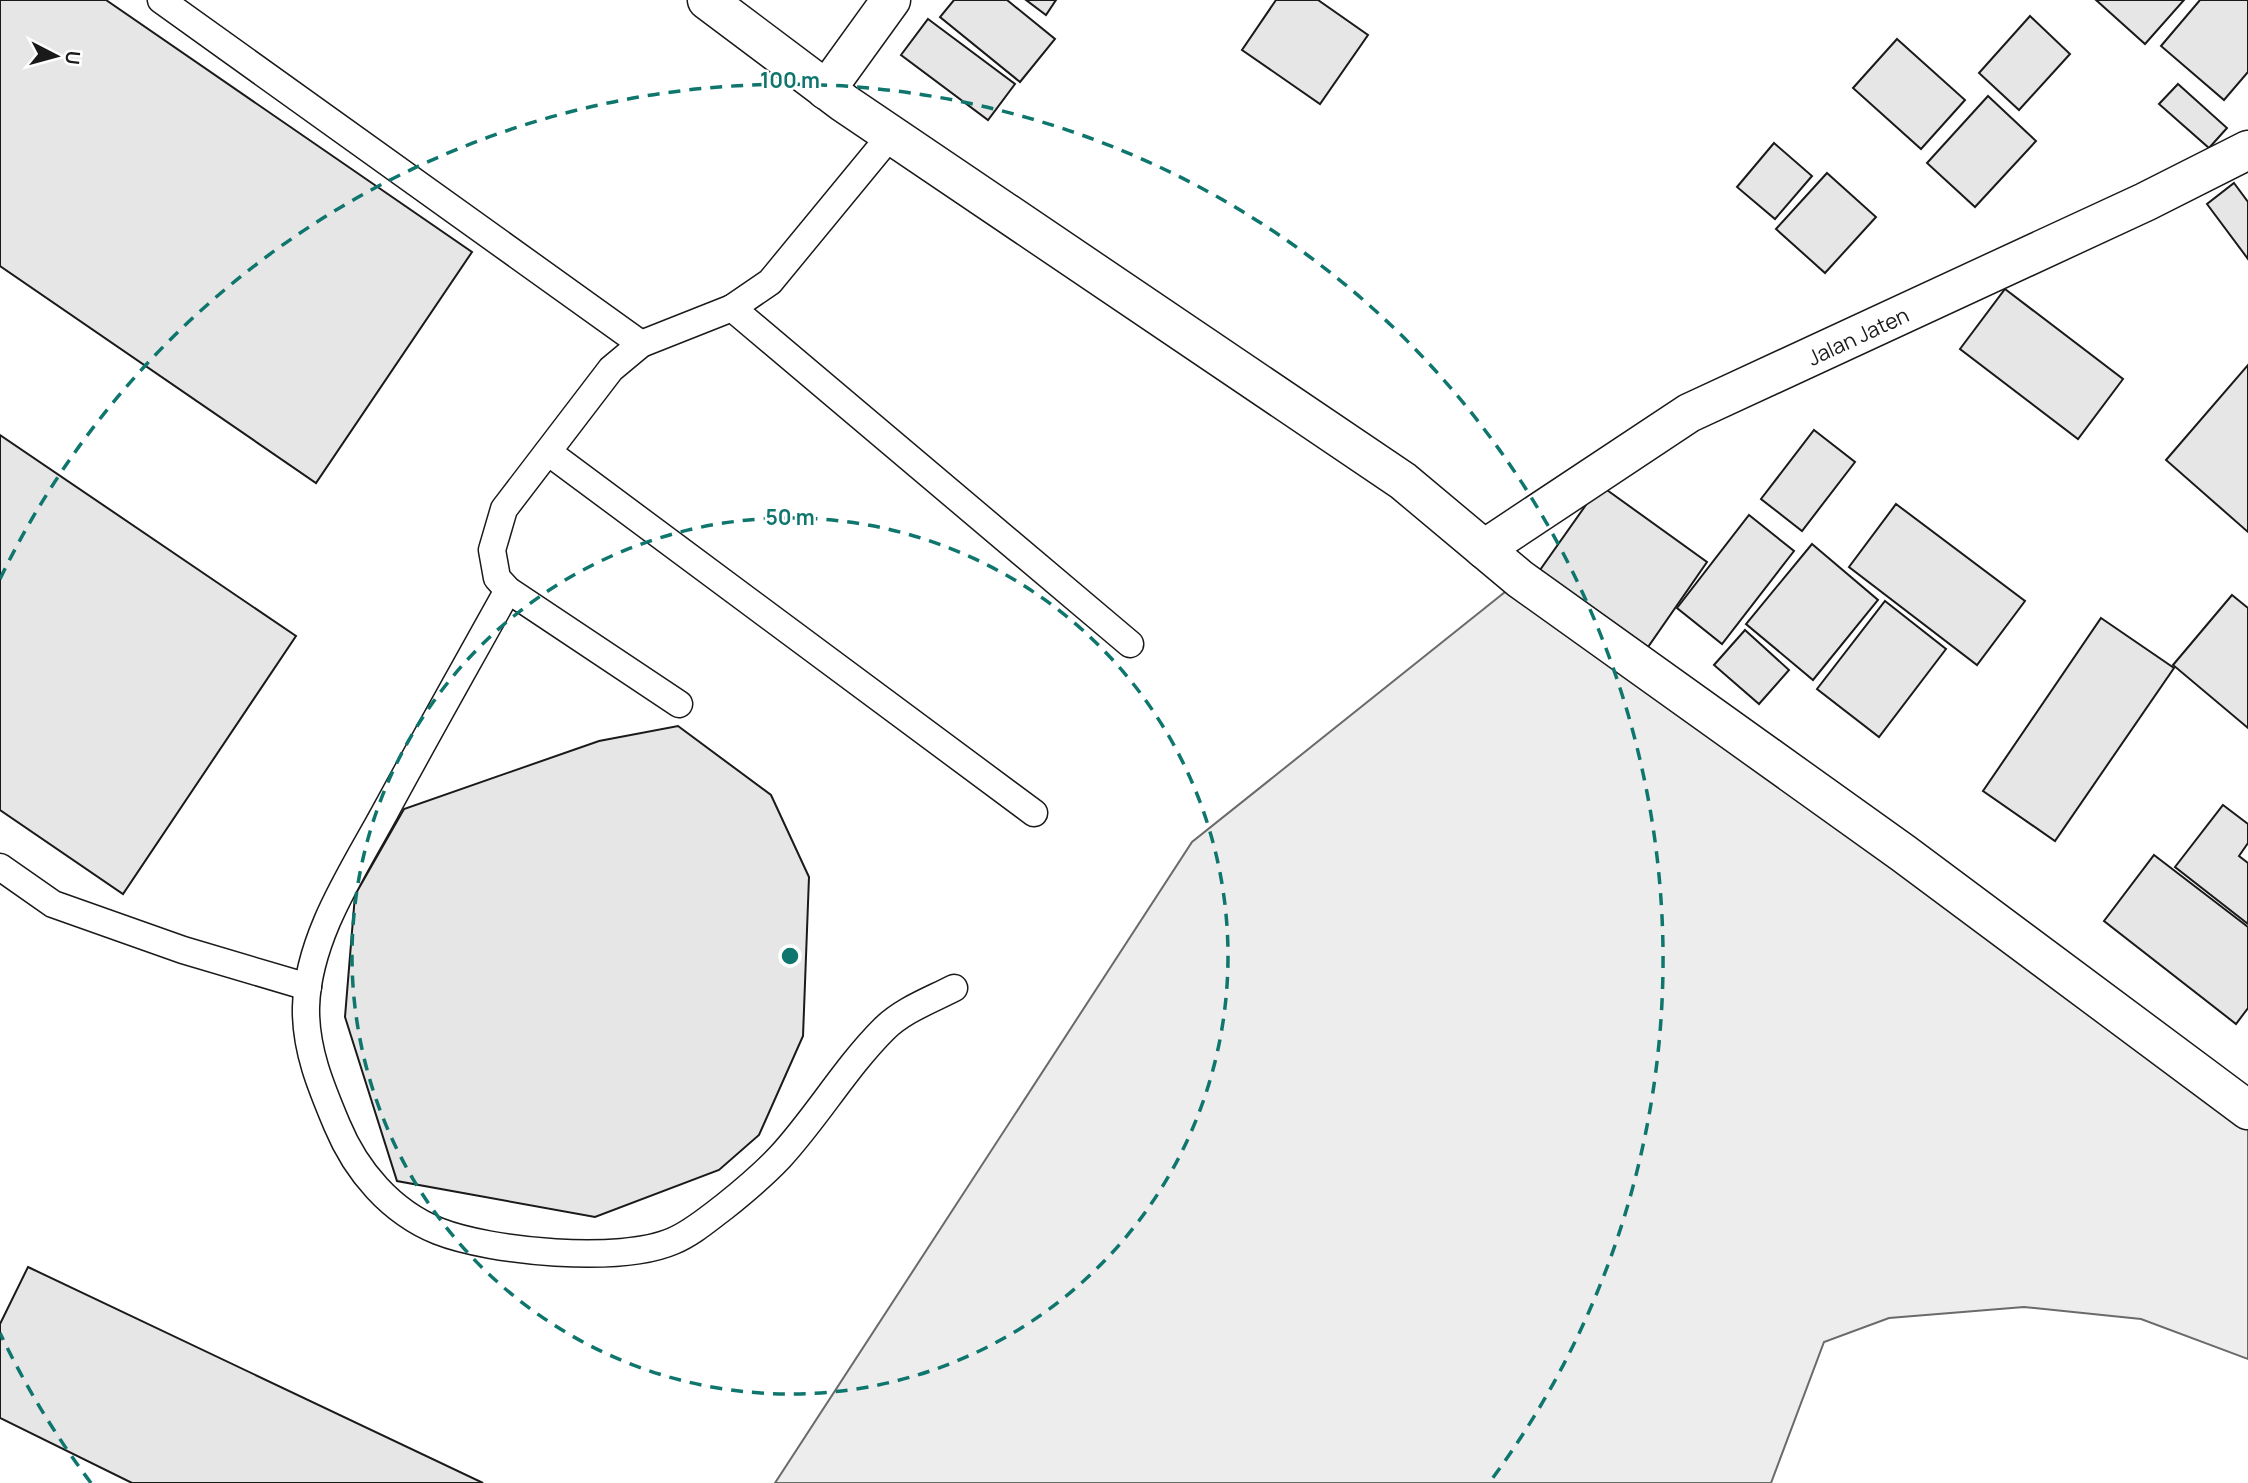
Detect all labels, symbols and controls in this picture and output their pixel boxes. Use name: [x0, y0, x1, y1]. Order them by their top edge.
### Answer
north arrow: [21, 21, 91, 91]
text: U: [59, 50, 87, 66]
text: 100 m: [760, 66, 820, 94]
street label: Jalan Jaten: [1803, 300, 1913, 372]
text: 50 m: [765, 503, 815, 531]
centre of rings: [778, 944, 802, 968]

